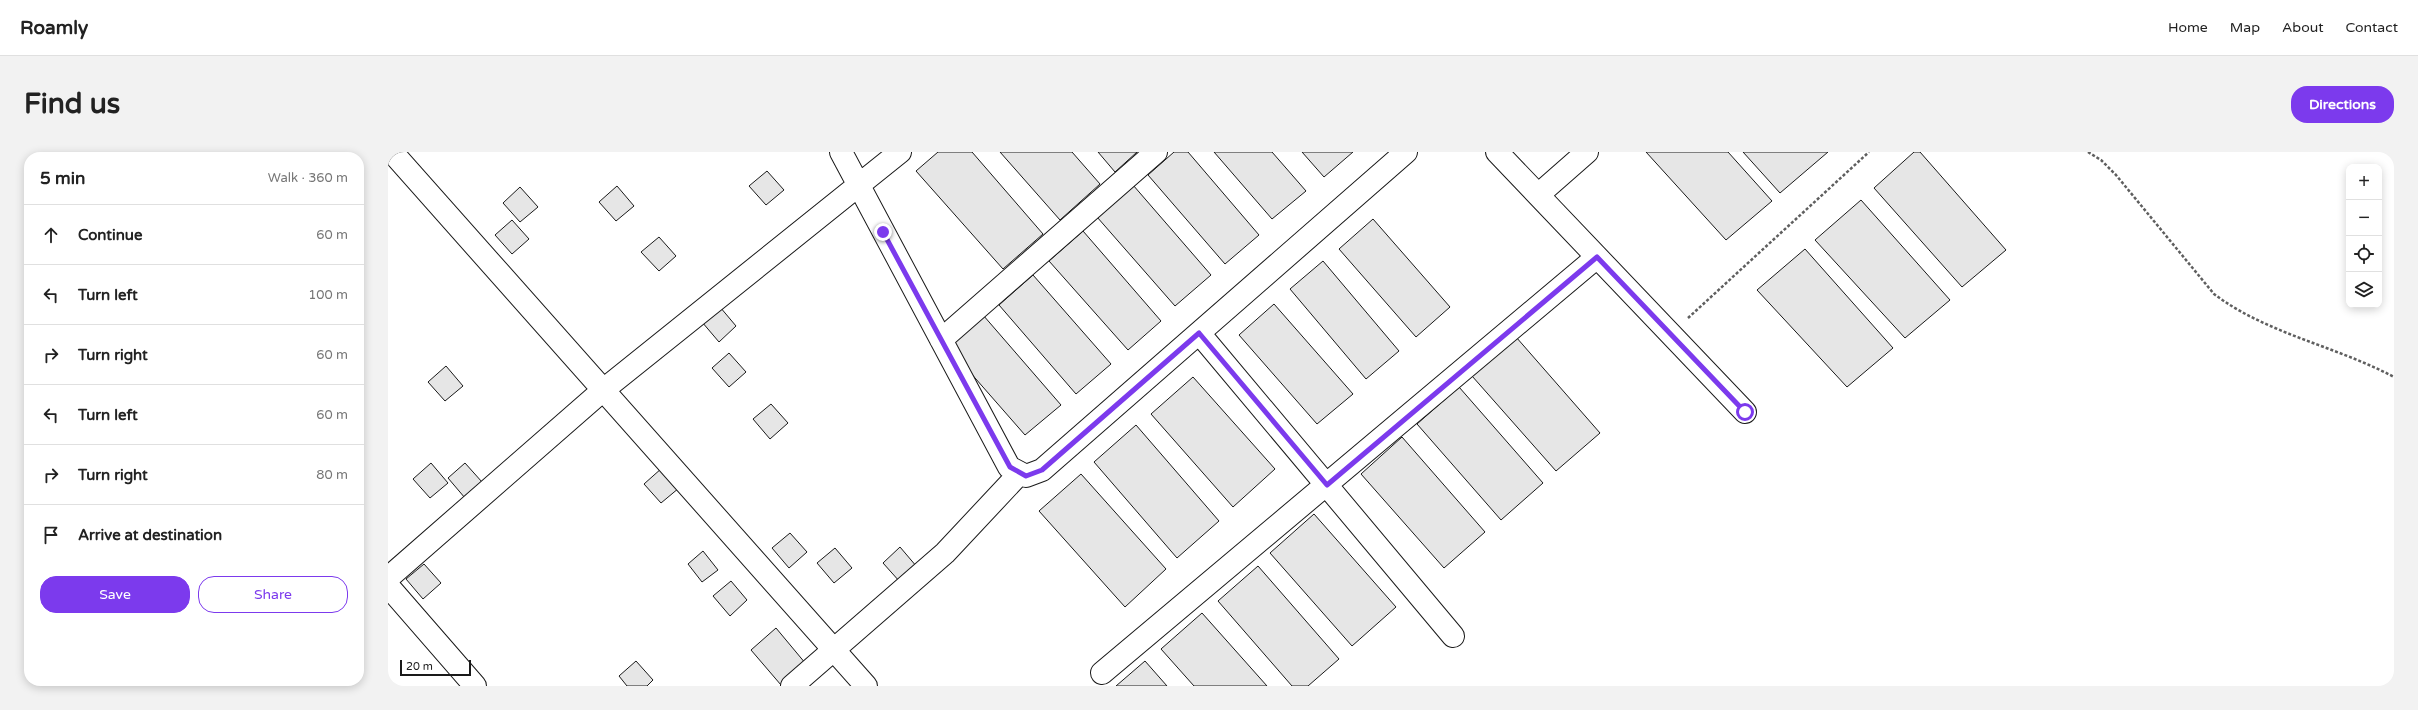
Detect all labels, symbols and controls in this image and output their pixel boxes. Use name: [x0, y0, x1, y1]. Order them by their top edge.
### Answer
text: Roamly: [20, 17, 88, 39]
text: Home: [2168, 19, 2208, 36]
text: Map: [2230, 19, 2260, 36]
text: About: [2282, 19, 2324, 36]
text: Contact: [2346, 19, 2398, 36]
button: Directions: [2291, 86, 2394, 123]
text: Find us: [24, 87, 120, 121]
map controls: [2346, 164, 2382, 308]
button: +: [2346, 164, 2382, 200]
text: 5 min: [40, 168, 85, 189]
text: Walk · 360 m: [268, 170, 348, 186]
button: −: [2346, 200, 2382, 236]
route end: [874, 223, 892, 241]
icon: ahead: [40, 224, 62, 246]
text: Continue: [78, 226, 142, 244]
text: 60 m: [316, 227, 348, 243]
button: locate: [2346, 236, 2382, 272]
button: layers: [2346, 272, 2382, 308]
icon: left: [40, 284, 62, 306]
text: Turn left: [78, 286, 138, 304]
text: 100 m: [308, 287, 348, 303]
icon: right: [40, 344, 62, 366]
text: Turn right: [78, 346, 148, 364]
text: 60 m: [316, 347, 348, 363]
route start: [1736, 403, 1754, 421]
icon: left: [40, 404, 62, 426]
text: Turn left: [78, 406, 138, 424]
text: 60 m: [316, 407, 348, 423]
icon: right: [40, 464, 62, 486]
text: Turn right: [78, 466, 148, 484]
text: 80 m: [316, 467, 348, 483]
icon: arrive: [40, 524, 62, 546]
text: Arrive at destination: [78, 526, 222, 544]
button: Save: [40, 576, 190, 613]
button: Share: [198, 576, 348, 613]
scale bar: [400, 658, 471, 677]
text: 20 m: [406, 660, 433, 673]

